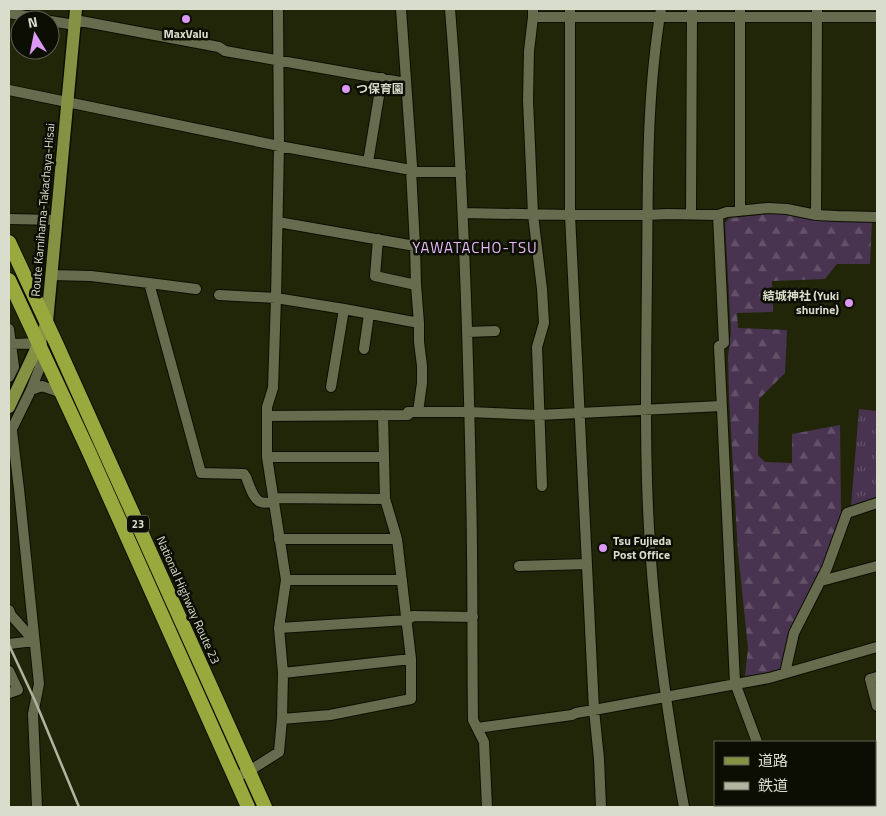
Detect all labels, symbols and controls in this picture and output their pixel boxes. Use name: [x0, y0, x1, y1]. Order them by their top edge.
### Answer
north arrow: [10, 10, 60, 60]
text: N: [26, 11, 39, 33]
marker: MaxValu: [180, 13, 192, 25]
place label: MaxValu: [163, 24, 209, 43]
place label: つ保育園: [356, 79, 404, 98]
marker: つ保育園: [340, 83, 352, 95]
street label: Route Kamihama-Takachaya-Hisai: [25, 123, 60, 297]
district label: YAWATACHO-TSU: [412, 236, 538, 259]
place label: 結城神社 (Yuki shurine): [763, 286, 839, 319]
marker: 結城神社 (Yuki shurine): [843, 297, 855, 309]
road number: 23: [127, 516, 149, 532]
place label: Tsu Fujieda Post Office: [613, 531, 671, 564]
street label: National Highway Route 23: [152, 533, 225, 667]
marker: Tsu Fujieda Post Office: [597, 542, 609, 554]
legend: [714, 741, 876, 806]
text: 道路: [758, 749, 788, 772]
text: 鉄道: [758, 774, 788, 797]

